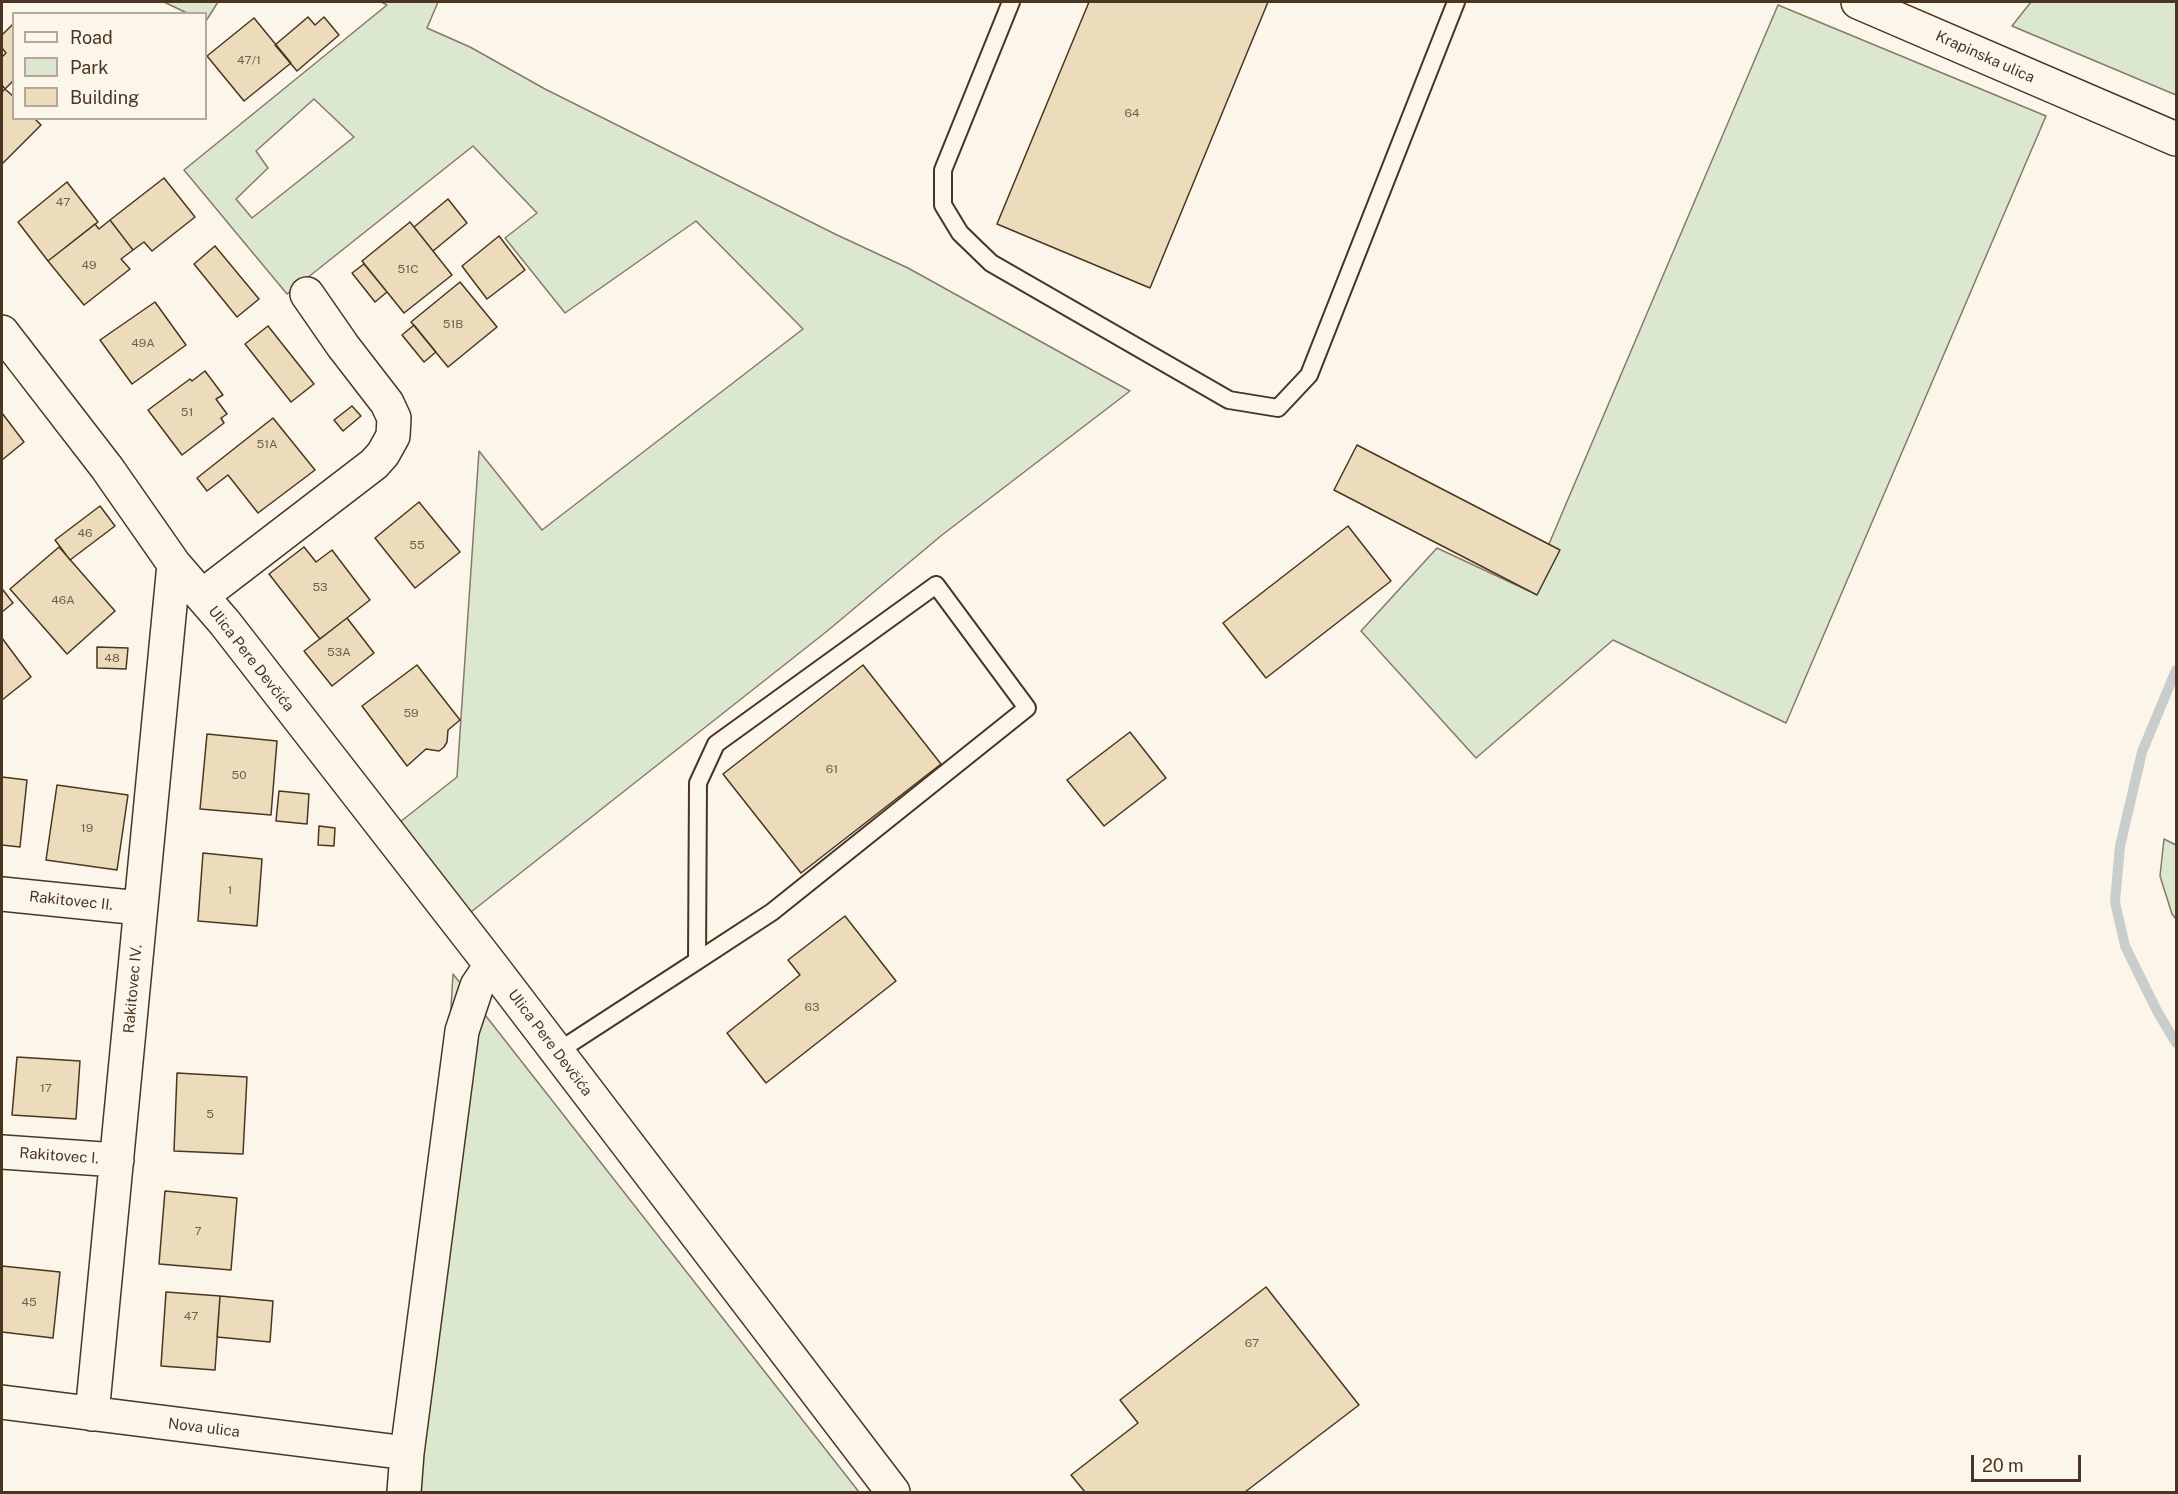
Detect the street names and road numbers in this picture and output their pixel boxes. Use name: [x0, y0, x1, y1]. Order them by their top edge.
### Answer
street label: Krapinska ulica: [1933, 27, 2037, 87]
street label: Ulica Pere Devčića: [204, 603, 298, 715]
street label: Rakitovec II.: [28, 888, 114, 914]
street label: Rakitovec IV.: [120, 944, 146, 1034]
street label: Ulica Pere Devčića: [504, 986, 596, 1100]
street label: Rakitovec I.: [19, 1144, 99, 1168]
street label: Nova ulica: [167, 1415, 241, 1441]

